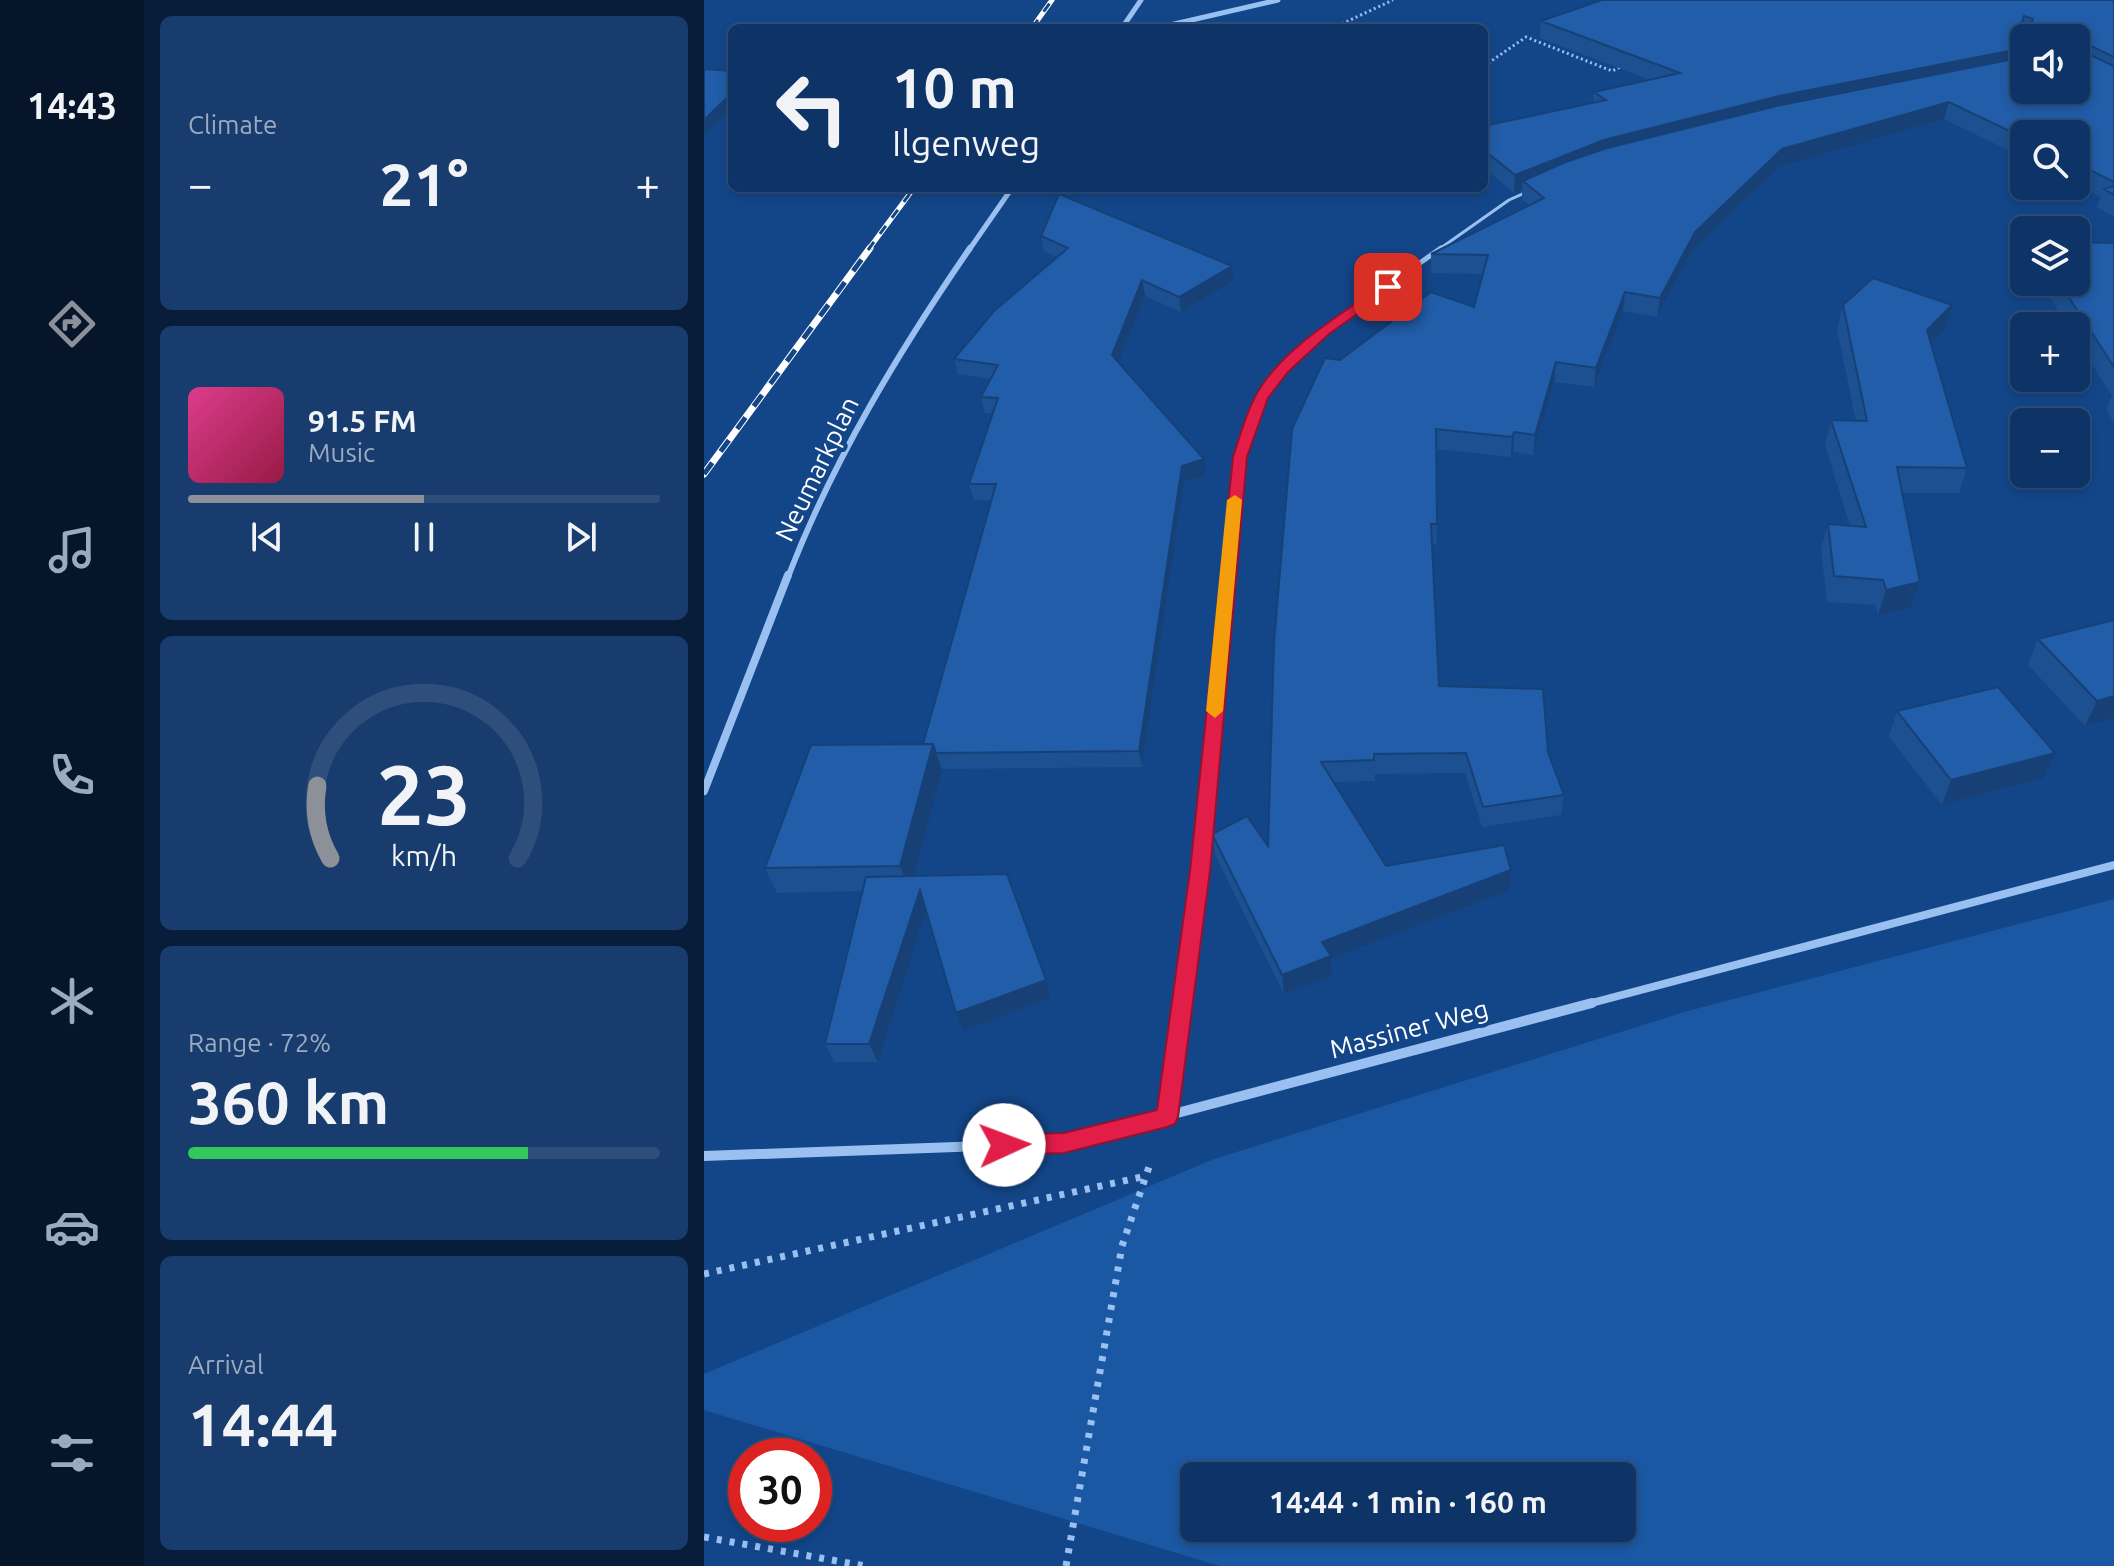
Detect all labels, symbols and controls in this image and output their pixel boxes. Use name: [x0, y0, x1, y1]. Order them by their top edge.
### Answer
map controls: [2010, 24, 2090, 488]
button: sound: [2010, 24, 2090, 104]
icon: left: [760, 56, 864, 160]
text: 10 m: [892, 56, 1017, 119]
text: 14:43: [27, 85, 117, 126]
text: Climate: [188, 110, 277, 139]
button: search: [2010, 120, 2090, 200]
text: Ilgenweg: [892, 122, 1040, 163]
text: 21°: [380, 150, 468, 217]
text: −: [188, 159, 213, 208]
text: +: [635, 159, 660, 208]
button: layers: [2010, 216, 2090, 296]
pin: [1354, 253, 1422, 321]
icon: arrive: [1366, 265, 1410, 309]
icon: directions: [44, 296, 100, 352]
button: +: [2010, 312, 2090, 392]
street label: Neumarkplan: [769, 392, 864, 546]
text: 91.5 FM: [308, 404, 417, 438]
button: −: [2010, 408, 2090, 488]
text: Music: [308, 438, 375, 467]
icon: previous: [245, 515, 289, 559]
icon: pause: [402, 515, 446, 559]
icon: next: [559, 515, 603, 559]
icon: music: [44, 522, 100, 578]
icon: phone: [44, 747, 100, 803]
text: 23: [377, 747, 471, 841]
text: km/h: [391, 839, 457, 871]
icon: climate: [44, 973, 100, 1029]
street label: Massiner Weg: [1326, 993, 1491, 1064]
text: Range · 72%: [188, 1028, 331, 1057]
text: 360 km: [188, 1068, 389, 1135]
position arrow: [962, 1103, 1046, 1187]
icon: car: [44, 1199, 100, 1255]
text: Arrival: [188, 1350, 264, 1379]
text: 14:44: [188, 1390, 338, 1457]
icon: filters: [44, 1425, 100, 1481]
speed limit sign: 30: [728, 1438, 832, 1542]
text: 14:44 · 1 min · 160 m: [1269, 1485, 1547, 1519]

